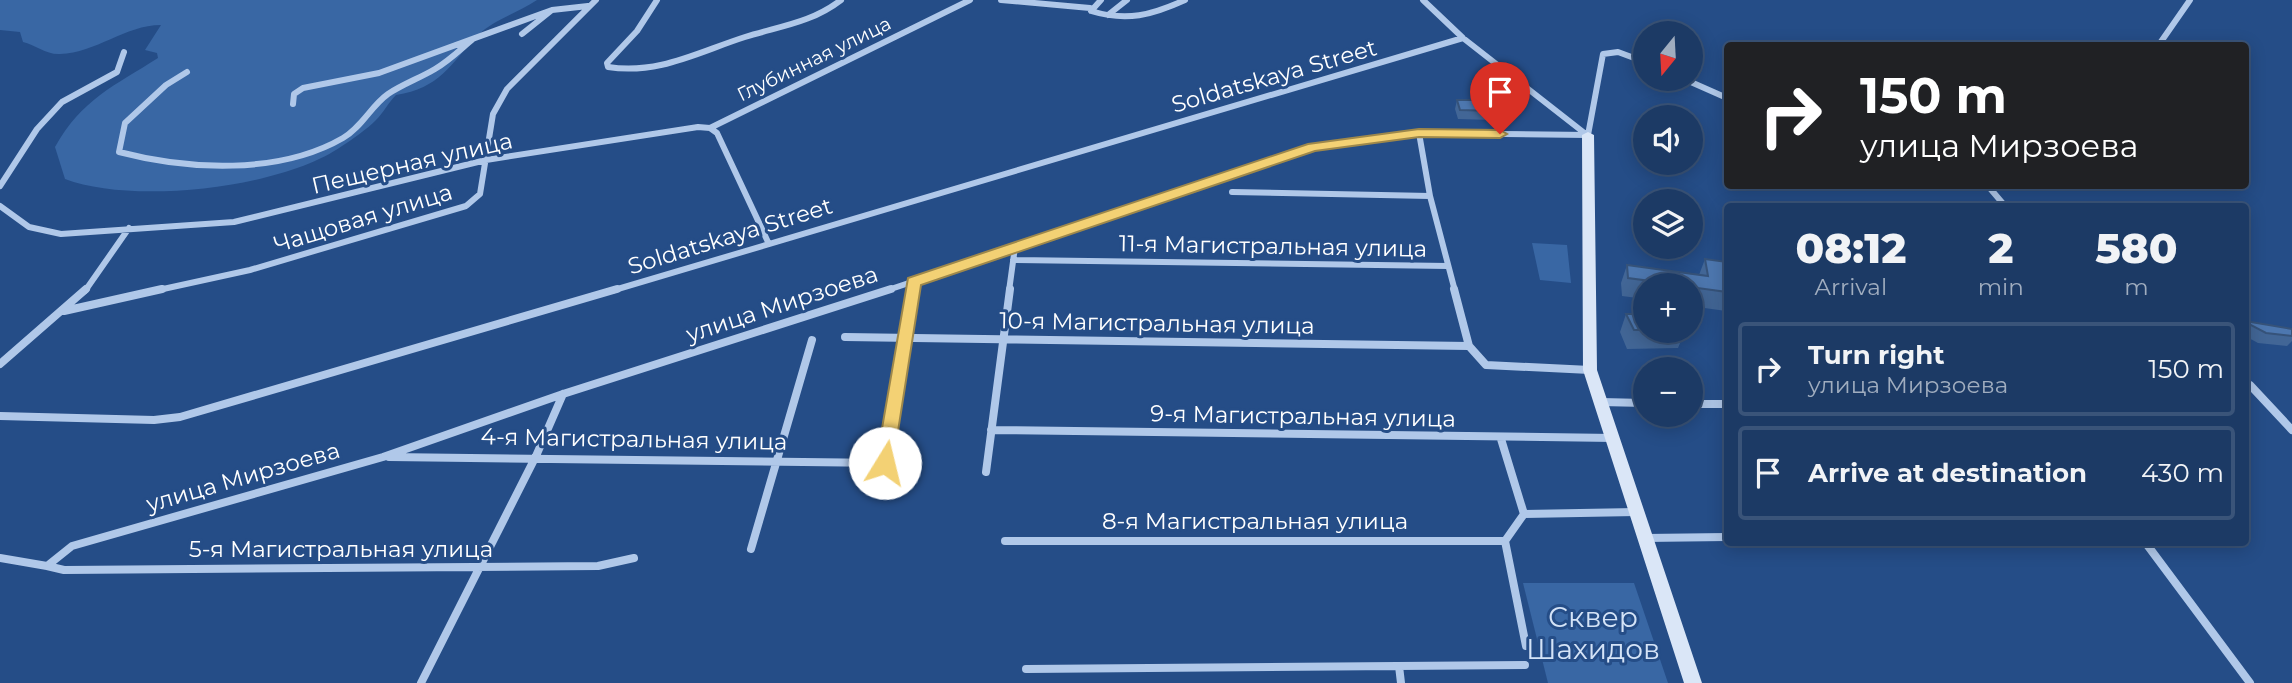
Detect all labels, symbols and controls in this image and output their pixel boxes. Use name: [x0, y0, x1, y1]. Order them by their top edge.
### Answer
street label: Глубинная улица: [733, 12, 895, 106]
north arrow: [1633, 21, 1703, 91]
map controls: [1633, 21, 1703, 427]
street label: Soldatskaya Street: [1168, 33, 1380, 119]
pin: [1470, 62, 1530, 134]
text: 150 m: [1860, 66, 2007, 125]
icon: right: [1745, 70, 1836, 161]
icon: arrive: [1481, 73, 1519, 111]
button: sound: [1633, 105, 1703, 175]
street label: Пещерная улица: [309, 126, 515, 200]
text: улица Мирзоева: [1860, 126, 2138, 165]
street label: Чащовая улица: [270, 178, 456, 258]
button: layers: [1633, 189, 1703, 259]
street label: Soldatskaya Street: [624, 192, 836, 280]
text: 08:12: [1795, 222, 1906, 274]
text: 2: [1988, 222, 2013, 274]
text: 580: [2095, 222, 2178, 274]
street label: 11-я Магистральная улица: [1119, 229, 1427, 263]
street label: улица Мирзоева: [682, 260, 881, 349]
button: +: [1633, 273, 1703, 343]
text: Arrival: [1815, 273, 1887, 301]
text: min: [1978, 273, 2024, 301]
text: m: [2124, 273, 2149, 301]
street label: 10-я Магистральная улица: [999, 306, 1315, 340]
text: Turn right: [1808, 339, 1944, 371]
icon: right: [1749, 350, 1787, 388]
text: 150 m: [2148, 353, 2224, 385]
button: −: [1633, 357, 1703, 427]
text: улица Мирзоева: [1808, 371, 2008, 399]
street label: 9-я Магистральная улица: [1150, 399, 1456, 433]
street label: 4-я Магистральная улица: [480, 422, 788, 456]
position arrow: [848, 426, 922, 500]
street label: улица Мирзоева: [142, 436, 343, 518]
icon: arrive: [1749, 454, 1787, 492]
text: Arrive at destination: [1808, 457, 2087, 489]
text: 430 m: [2141, 457, 2224, 489]
street label: 8-я Магистральная улица: [1102, 507, 1408, 535]
street label: 5-я Магистральная улица: [189, 535, 493, 563]
park label: Сквер Шахидов: [1526, 600, 1660, 666]

